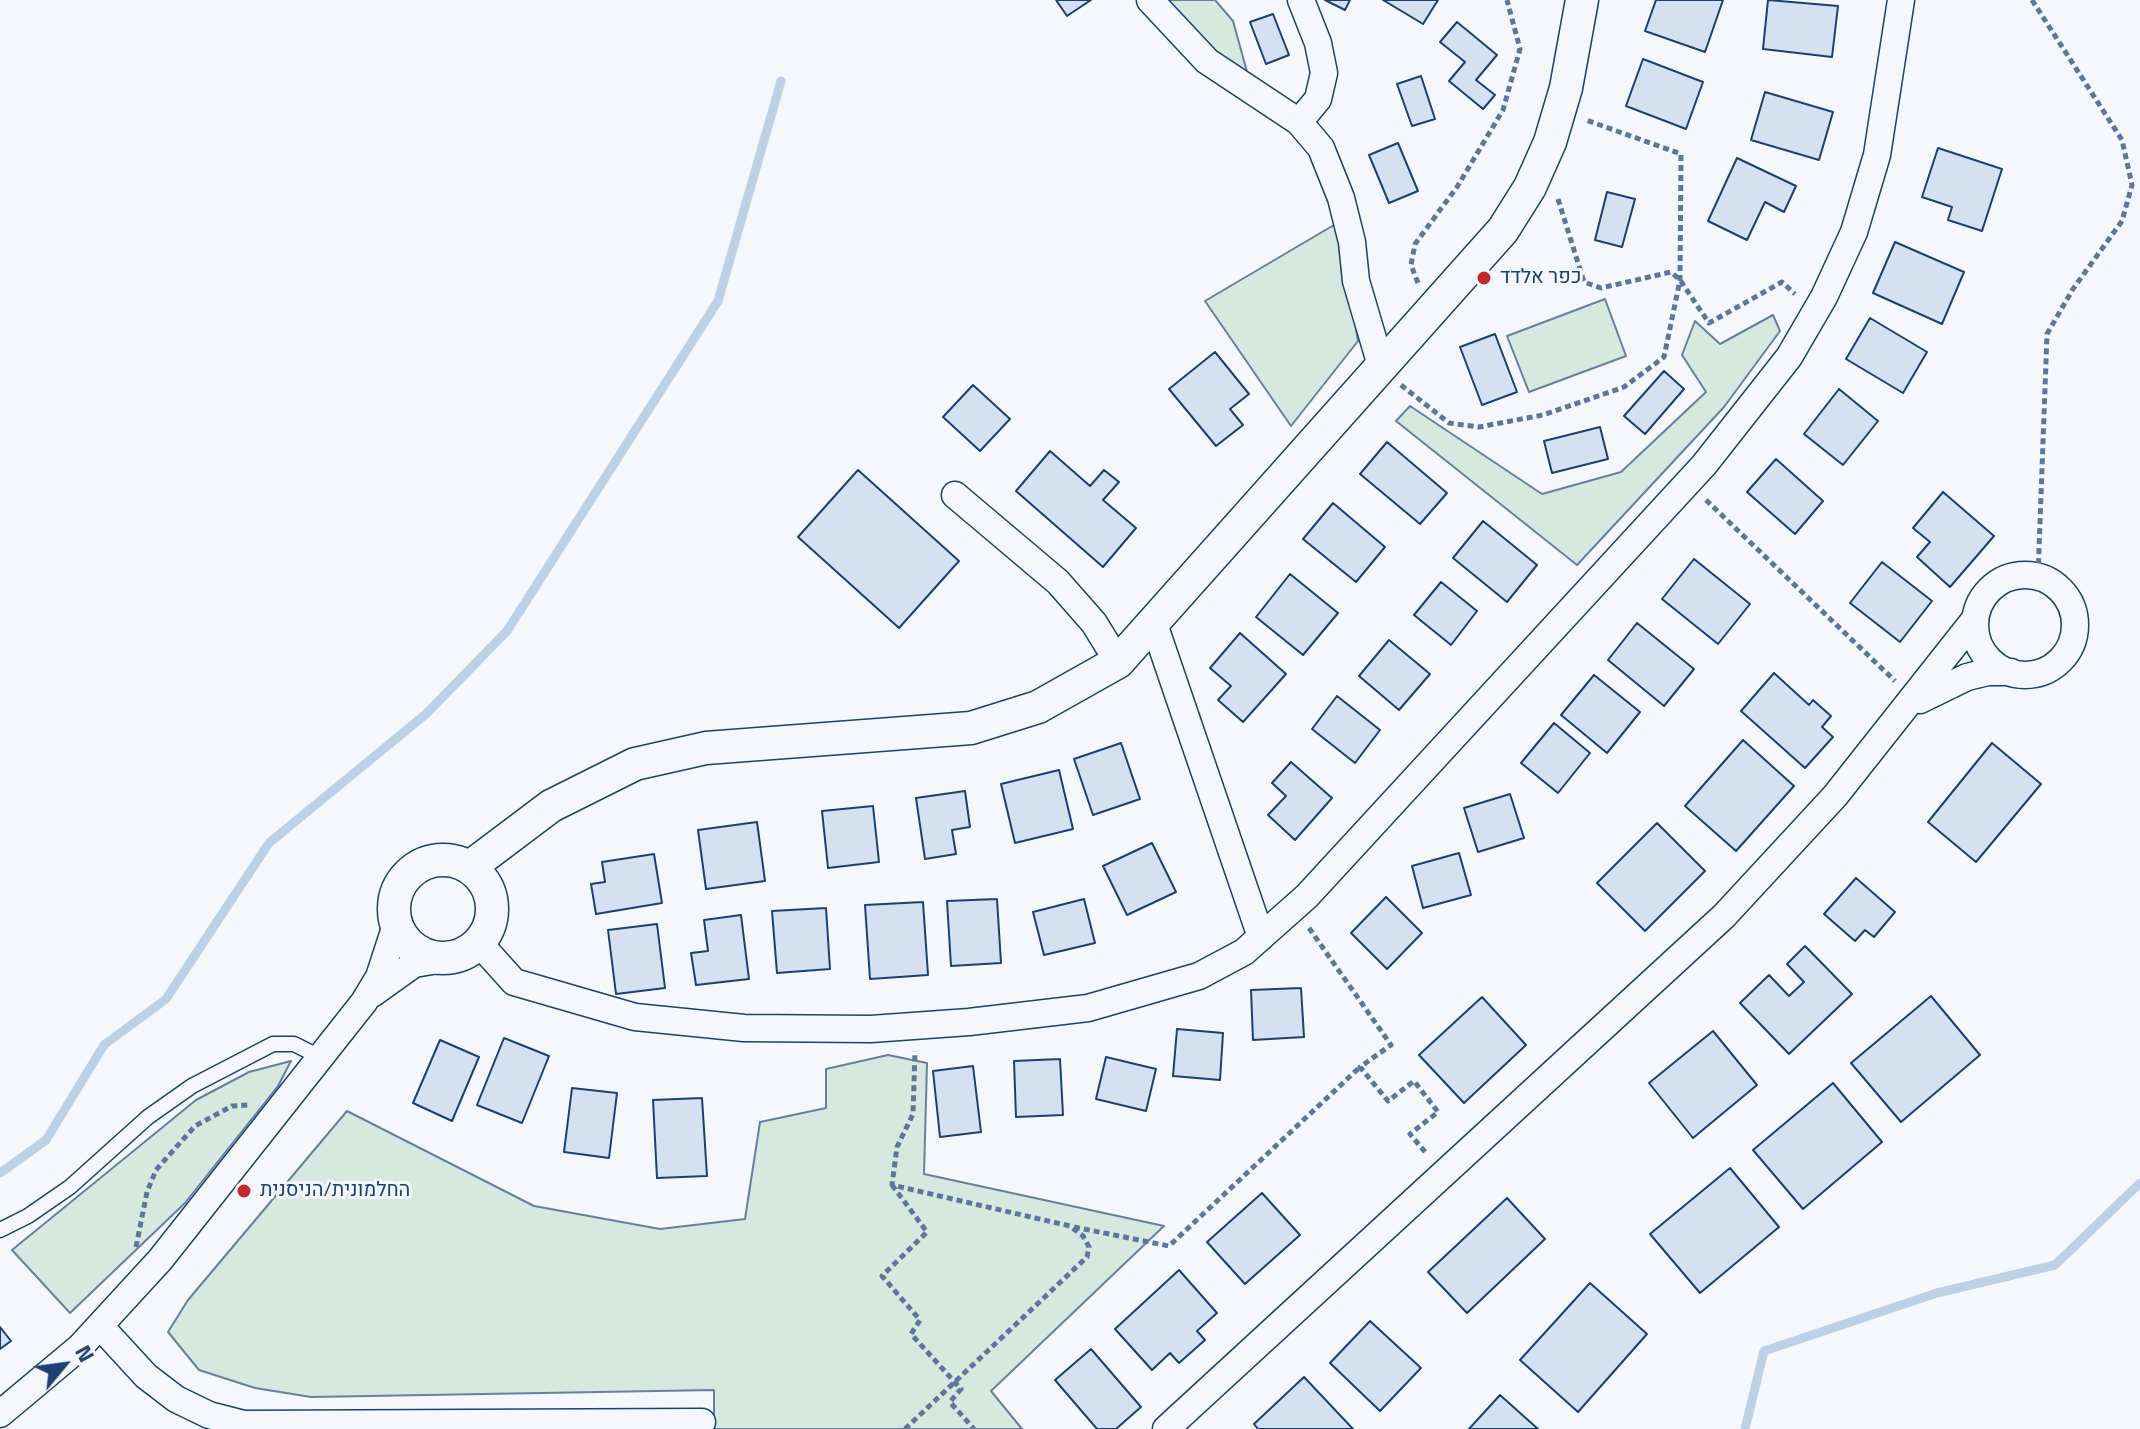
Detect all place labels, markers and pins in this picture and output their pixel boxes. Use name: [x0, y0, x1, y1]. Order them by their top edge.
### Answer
place label: כפר אלדד: [1500, 266, 1581, 290]
marker: כפר אלדד: [1475, 269, 1493, 287]
place label: החלמונית/הניסנית: [260, 1179, 410, 1203]
marker: החלמונית/הניסנית: [235, 1182, 253, 1200]

